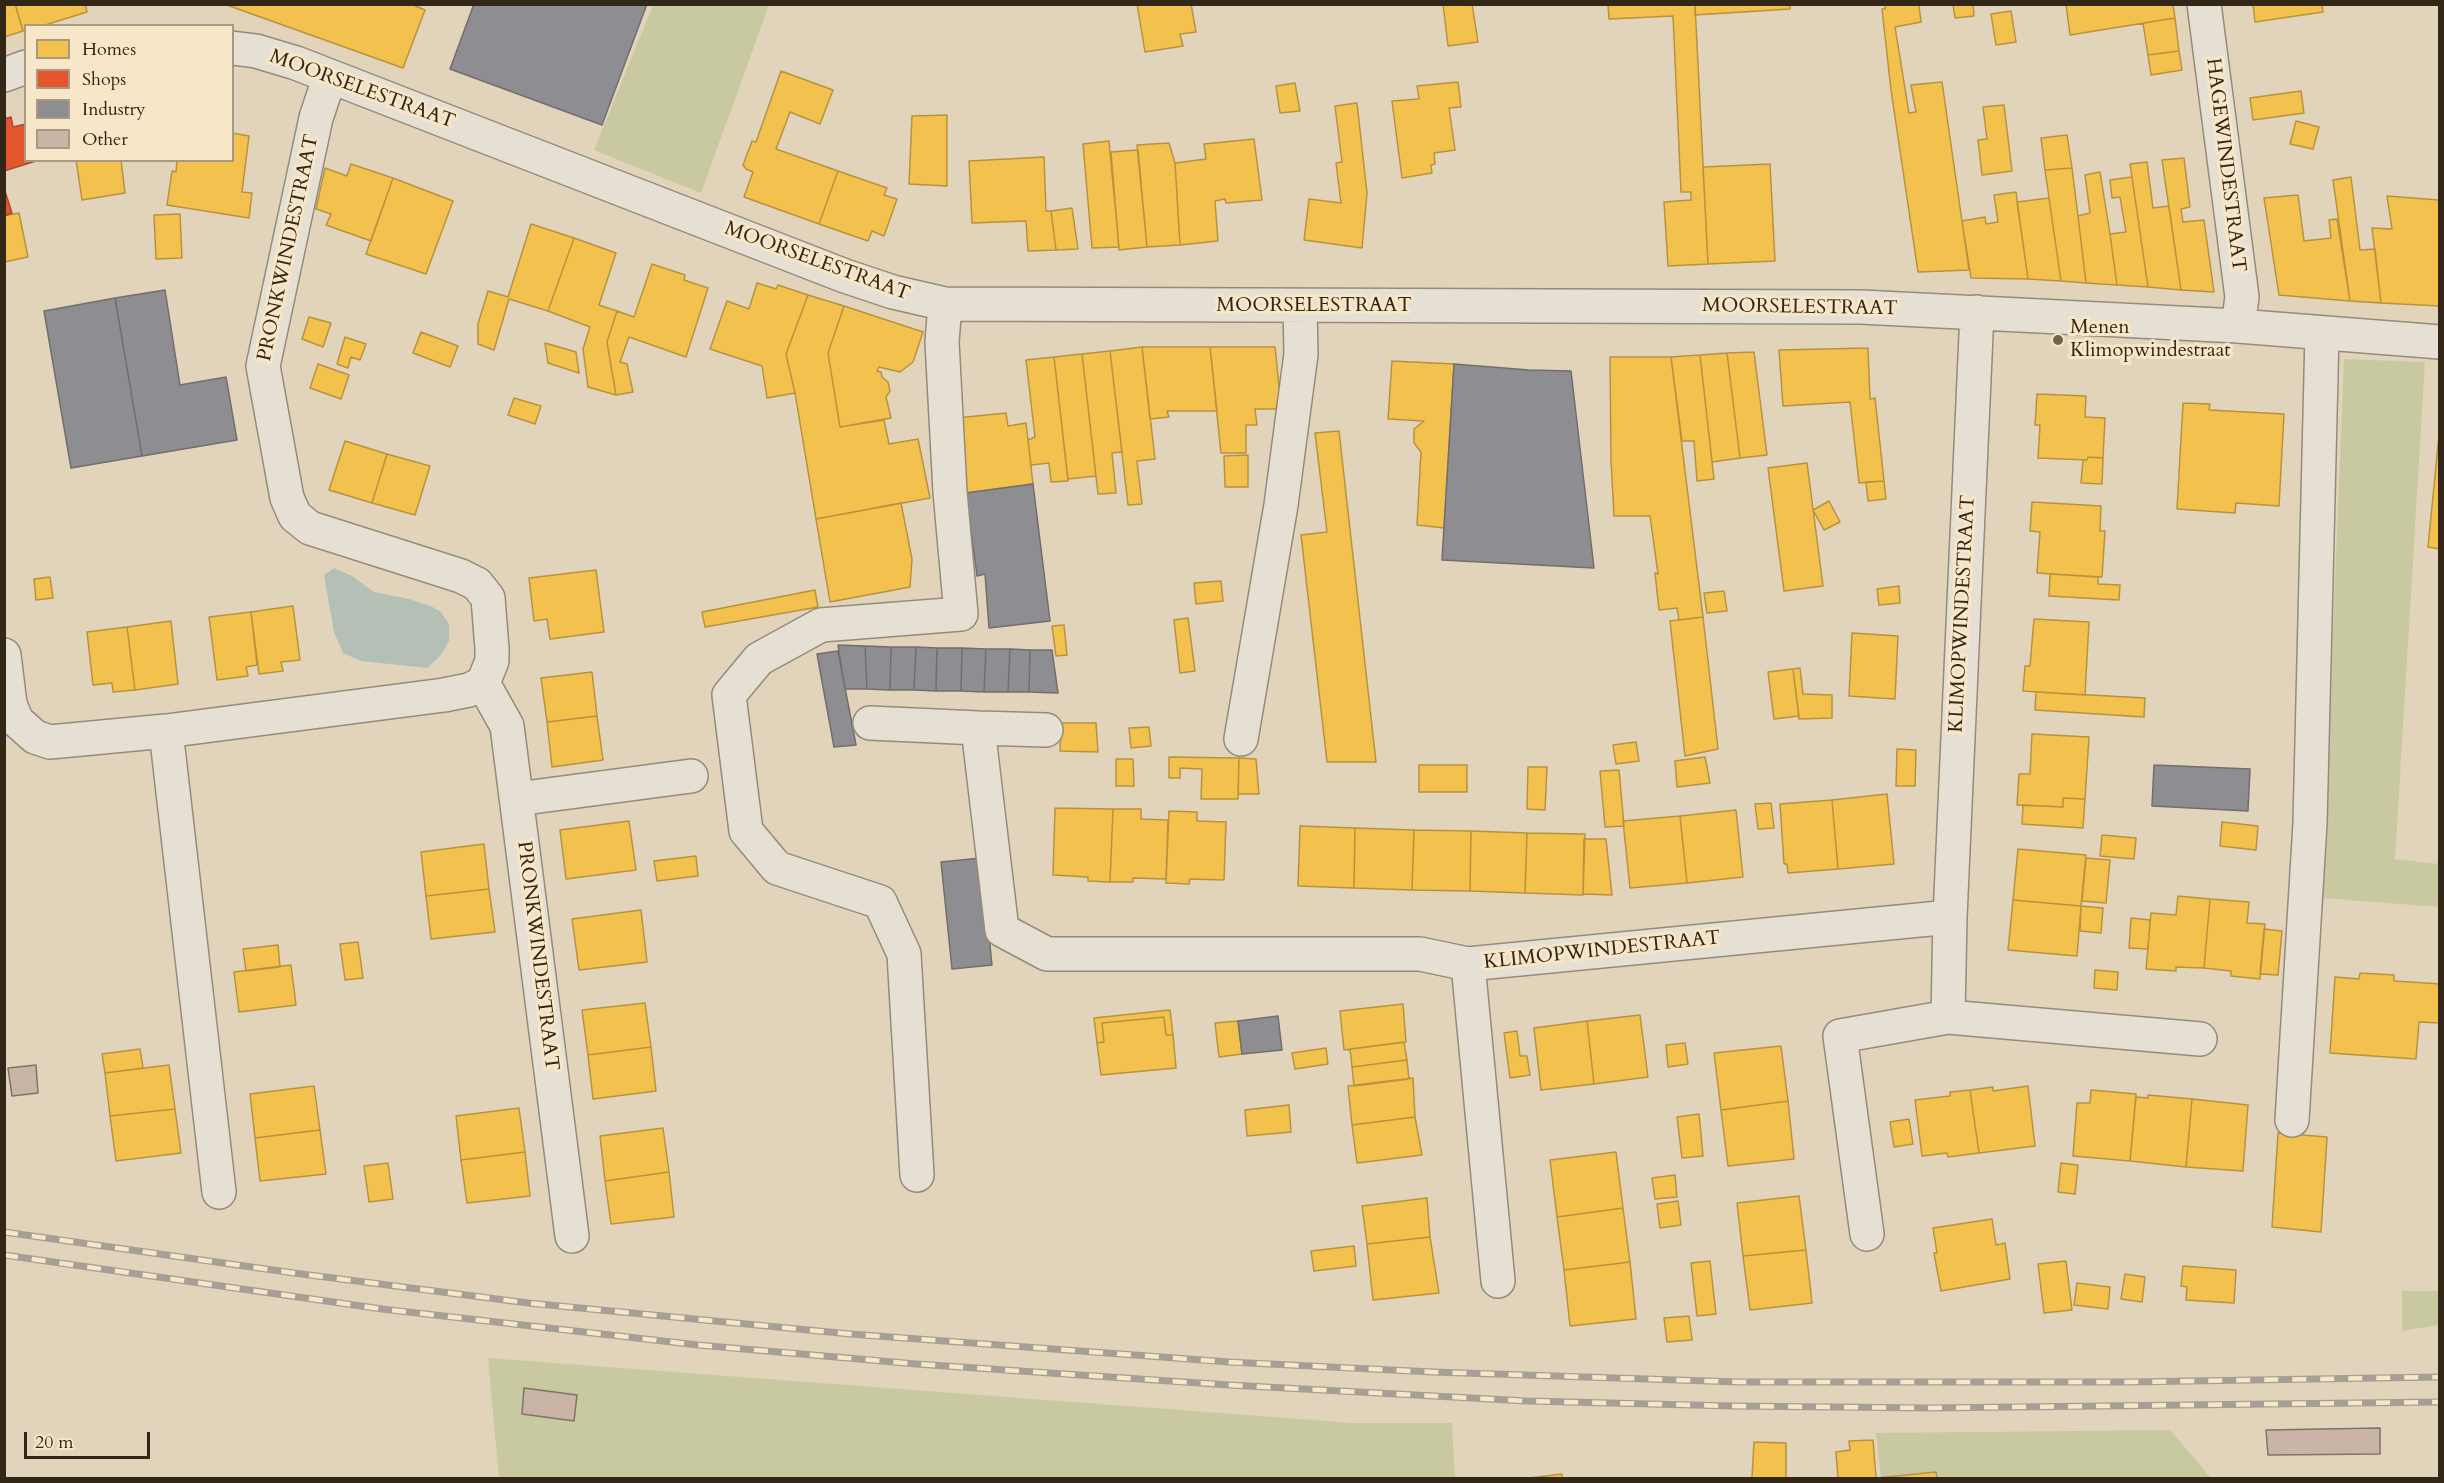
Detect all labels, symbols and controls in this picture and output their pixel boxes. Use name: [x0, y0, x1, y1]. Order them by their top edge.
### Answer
legend: [24, 24, 234, 162]
text: Homes: [82, 37, 136, 62]
street label: MOORSELESTRAAT: [266, 45, 458, 135]
street label: HAGEWINDESTRAAT: [2200, 57, 2250, 273]
text: Shops: [82, 67, 126, 92]
text: Industry: [82, 97, 146, 122]
text: Other: [82, 127, 128, 152]
street label: PRONKWINDESTRAAT: [253, 132, 325, 364]
street label: MOORSELESTRAAT: [721, 217, 913, 307]
street label: MOORSELESTRAAT: [1216, 294, 1412, 318]
street label: MOORSELESTRAAT: [1702, 294, 1898, 322]
place label: Menen Klimopwindestraat: [2070, 316, 2231, 363]
marker: Menen Klimopwindestraat: [2051, 333, 2065, 347]
street label: KLIMOPWINDESTRAAT: [1945, 495, 1981, 733]
street label: PRONKWINDESTRAAT: [511, 840, 563, 1072]
street label: KLIMOPWINDESTRAAT: [1482, 927, 1722, 975]
scale bar: [27, 1420, 153, 1458]
text: 20 m: [35, 1430, 74, 1455]

